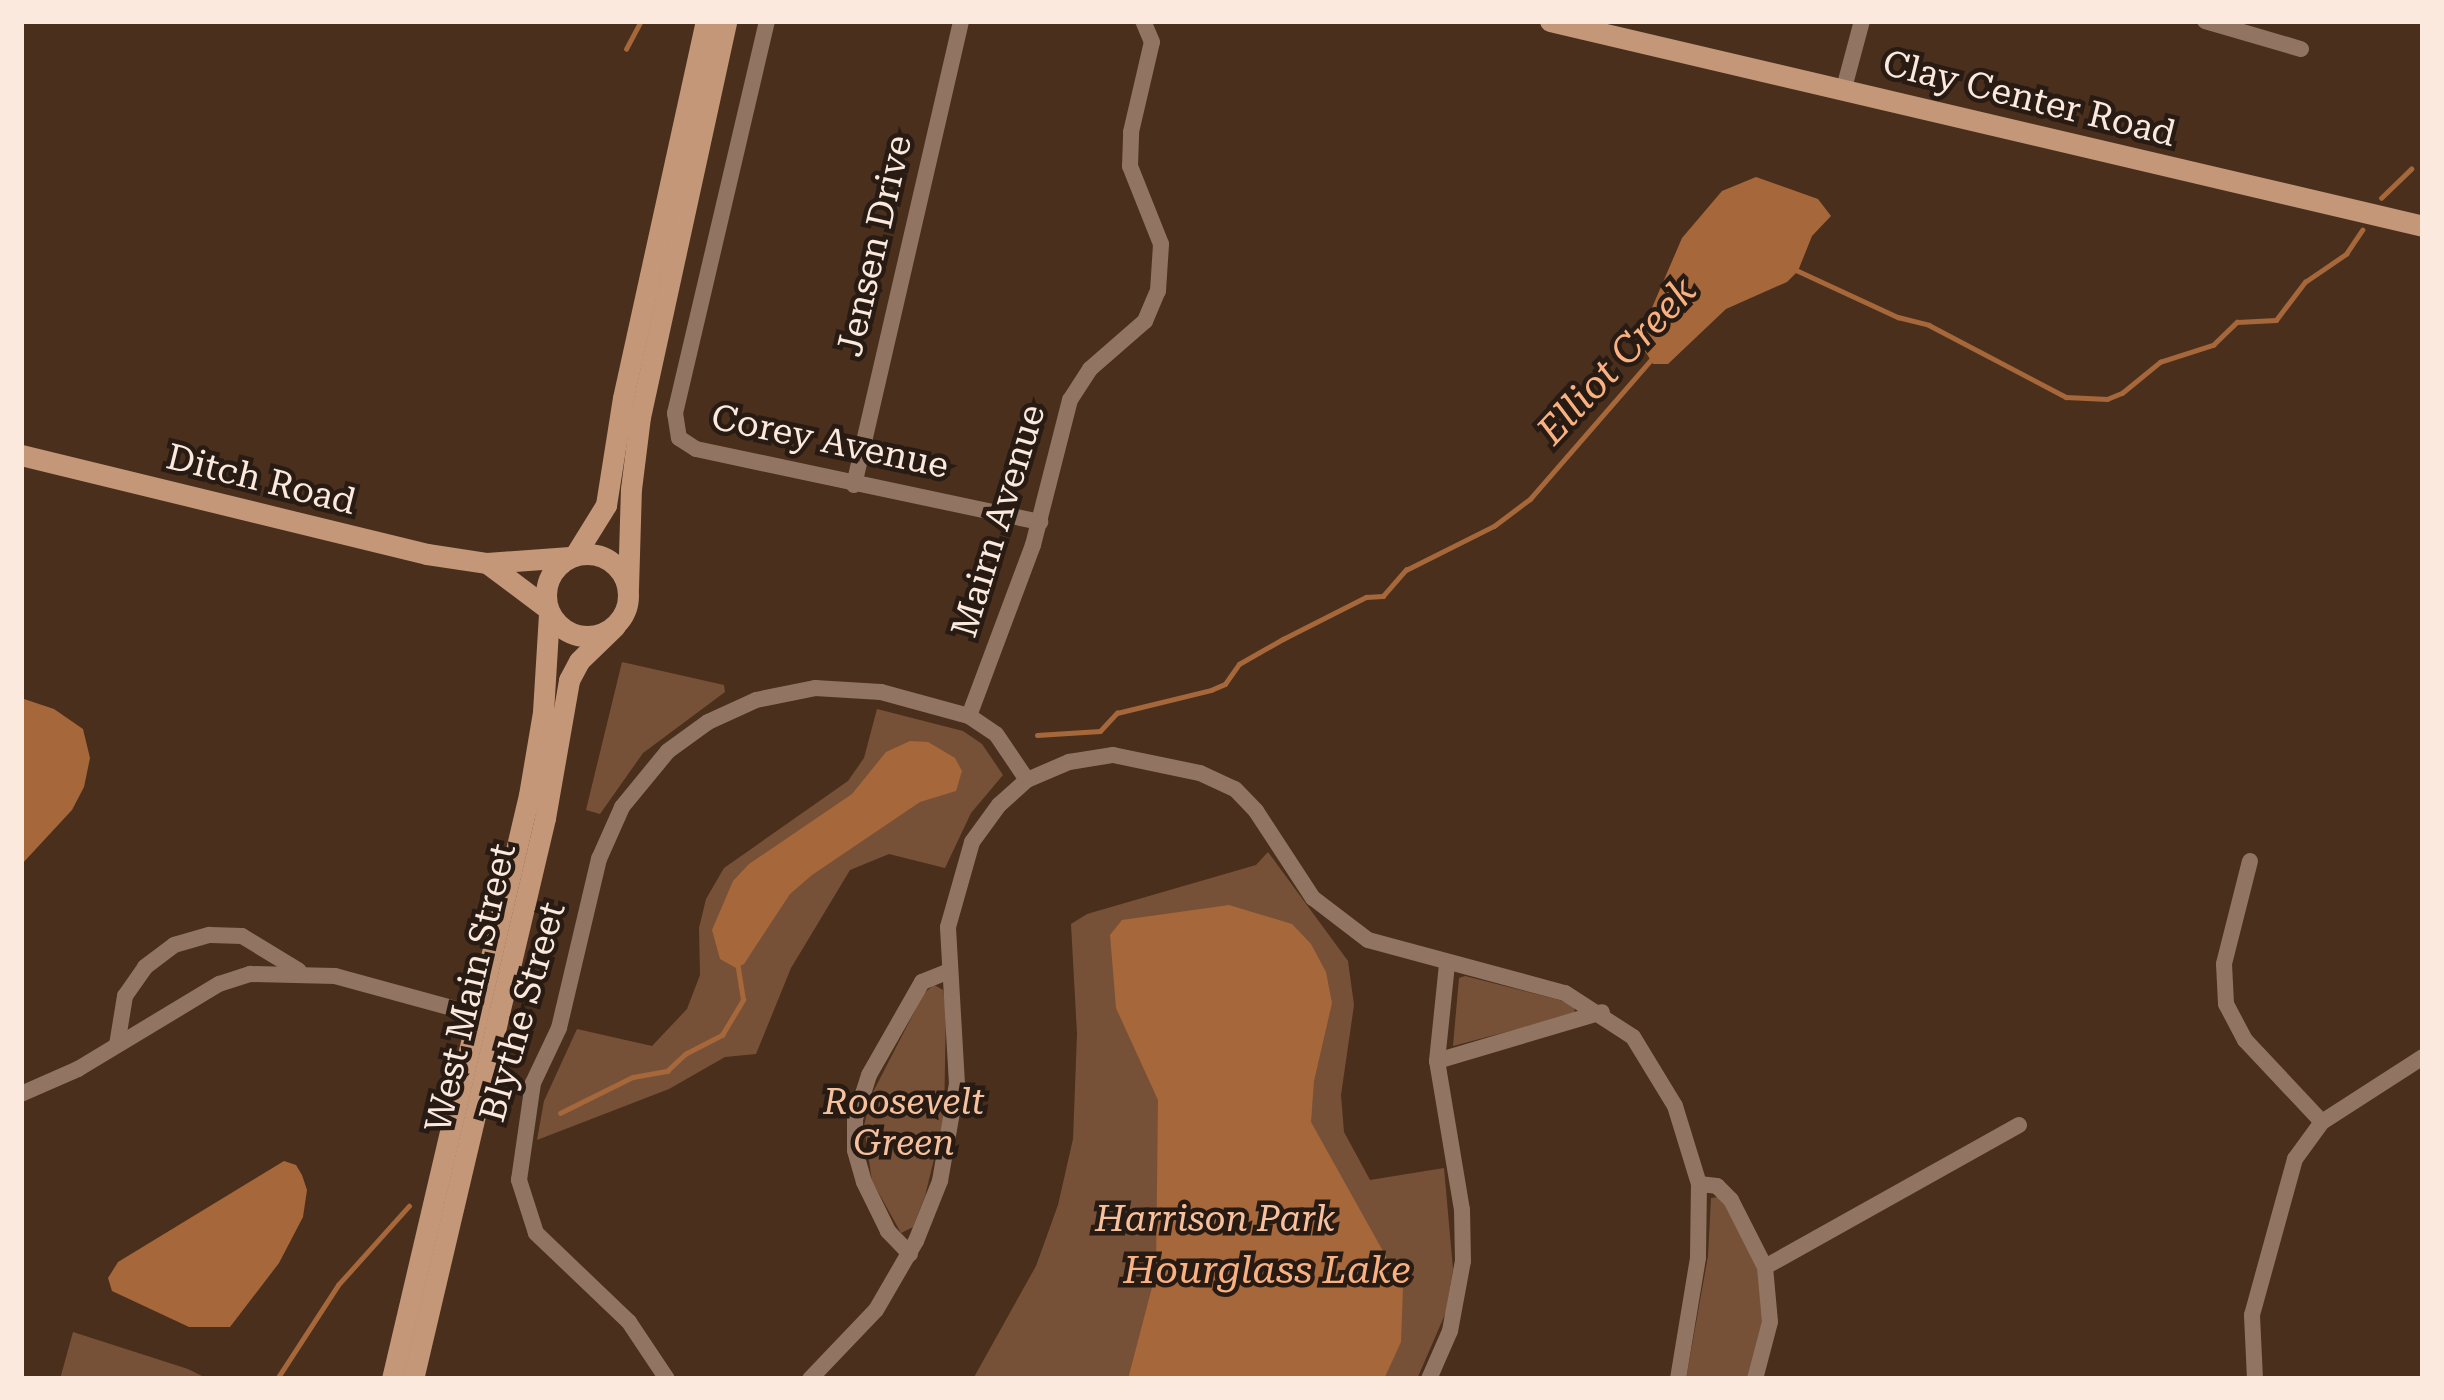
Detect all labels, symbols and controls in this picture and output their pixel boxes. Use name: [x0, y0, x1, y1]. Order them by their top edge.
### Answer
street label: Clay Center Road: [1878, 42, 2180, 156]
street label: Jensen Drive: [829, 131, 921, 361]
water label: Elliot Creek: [1528, 268, 1706, 454]
street label: Corey Avenue: [707, 396, 953, 488]
street label: Mairn Avenue: [943, 399, 1055, 643]
street label: Ditch Road: [162, 436, 360, 524]
street label: West Main Street: [417, 839, 525, 1137]
street label: Blythe Street: [471, 897, 575, 1127]
park label: Roosevelt Green: [823, 1080, 985, 1165]
park label: Harrison Park: [1095, 1198, 1335, 1242]
water label: Hourglass Lake: [1123, 1247, 1411, 1293]

